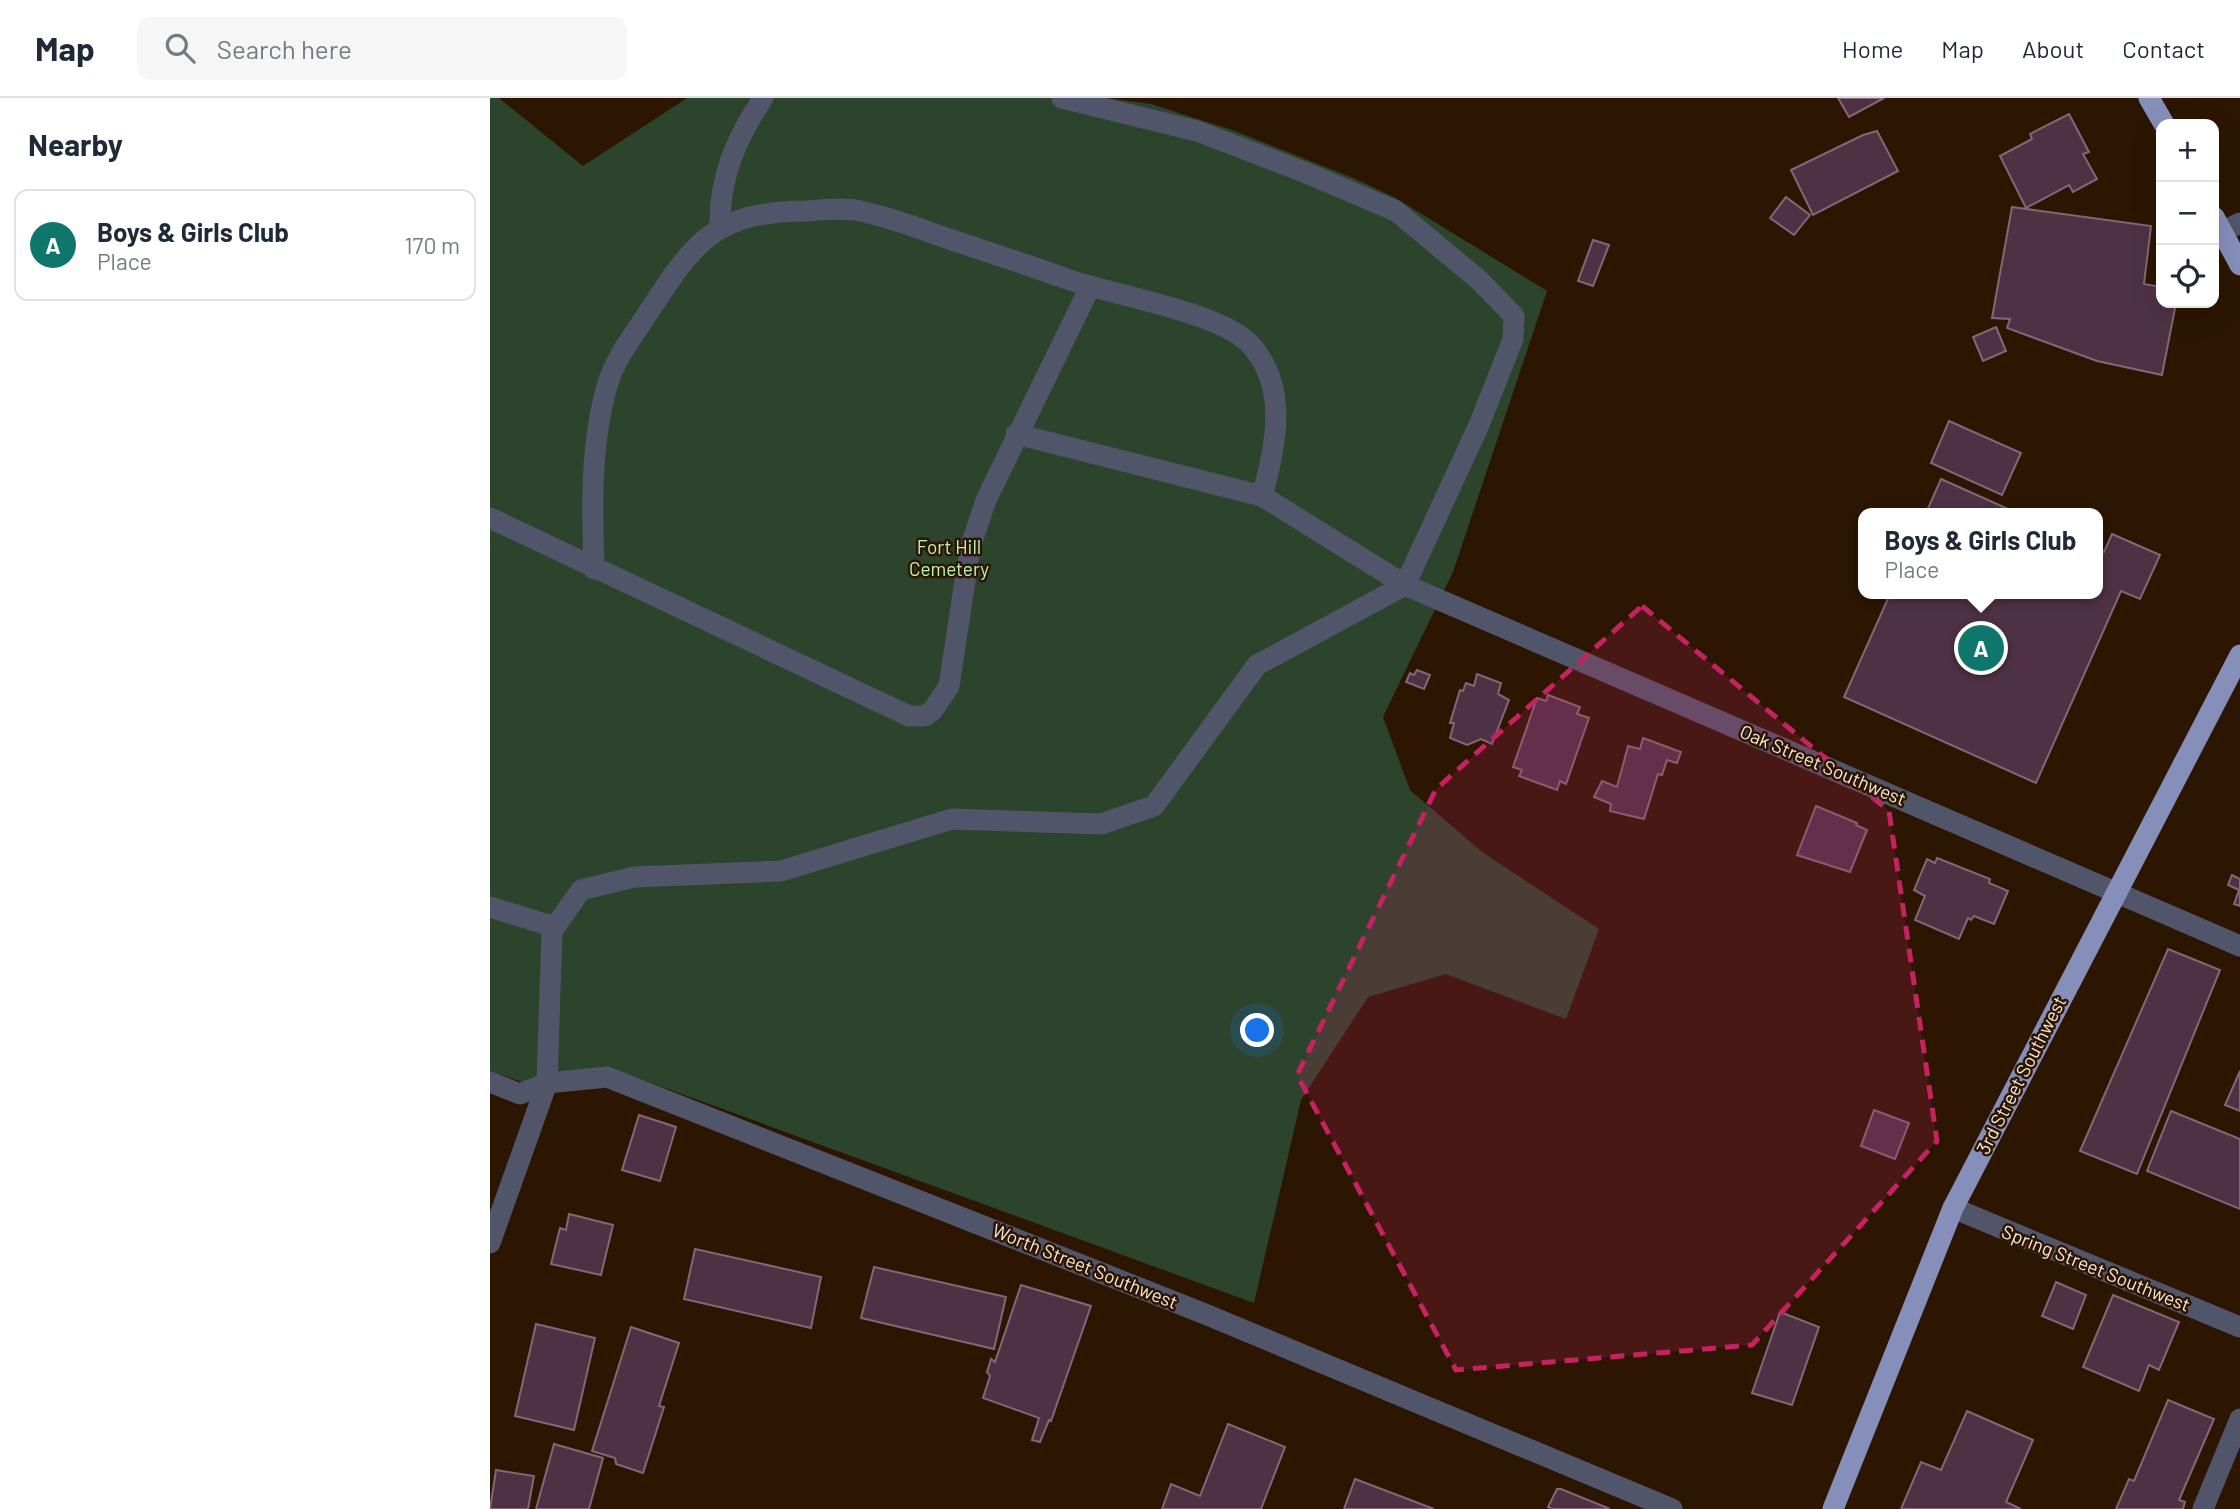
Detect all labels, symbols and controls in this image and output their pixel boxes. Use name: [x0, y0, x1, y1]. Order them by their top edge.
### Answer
search box: [137, 17, 627, 80]
text: Map: [35, 28, 95, 68]
icon: search: [161, 29, 199, 67]
text: Search here: [217, 33, 352, 64]
text: Home: [1842, 34, 1903, 63]
text: Map: [1941, 34, 1984, 63]
text: About: [2022, 34, 2084, 63]
text: Contact: [2122, 34, 2205, 63]
map controls: [2156, 119, 2219, 308]
button: +: [2156, 119, 2219, 182]
text: Nearby: [28, 126, 123, 162]
button: −: [2156, 182, 2219, 245]
text: Boys & Girls Club: [97, 216, 289, 247]
text: A: [45, 231, 61, 259]
text: 170 m: [404, 231, 460, 259]
button: locate: [2156, 245, 2219, 308]
text: Place: [97, 247, 152, 275]
popup: [1858, 508, 2103, 599]
text: Boys & Girls Club: [1885, 524, 2076, 555]
park label: Fort Hill Cemetery: [909, 535, 989, 580]
text: Place: [1885, 555, 1939, 583]
pin: A: [1958, 622, 2004, 674]
street label: Oak Street Southwest: [1737, 719, 1910, 810]
street label: 3rd Street Southwest: [1971, 992, 2070, 1158]
your location: [1240, 1013, 1274, 1047]
street label: Worth Street Southwest: [989, 1218, 1181, 1313]
street label: Spring Street Southwest: [1999, 1219, 2194, 1316]

